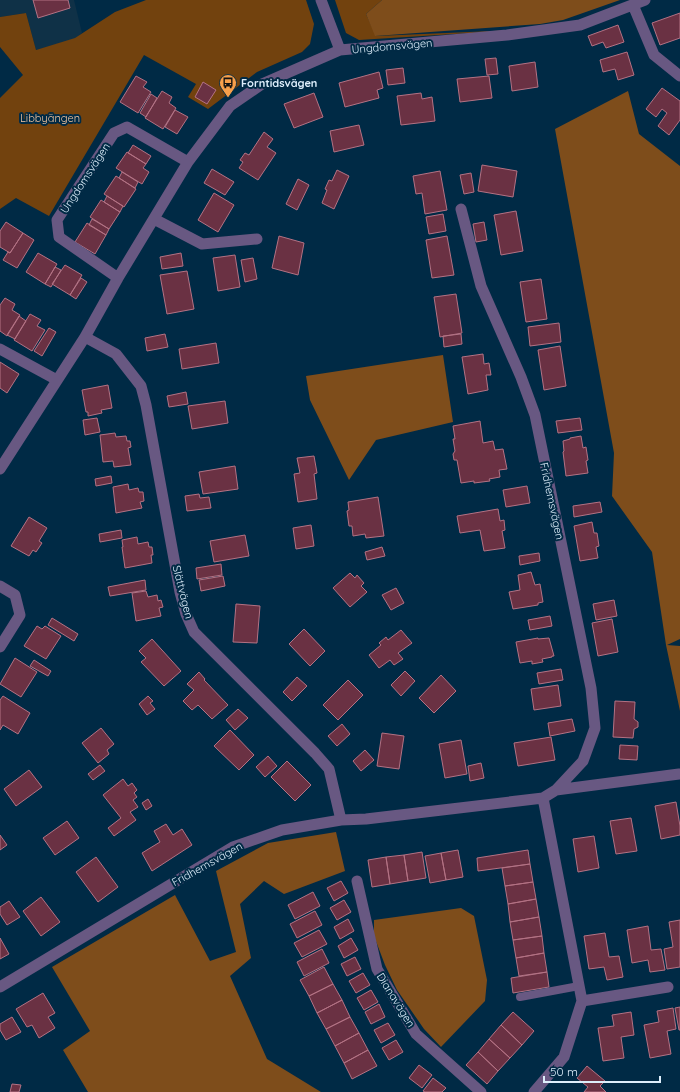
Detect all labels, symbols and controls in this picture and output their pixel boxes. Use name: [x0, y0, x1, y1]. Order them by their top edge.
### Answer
street label: Ungdomsvägen: [351, 35, 433, 57]
bus stop icon: Forntidsvägen: [218, 73, 238, 98]
place label: Forntidsvägen: [241, 76, 317, 90]
park label: Libbyängen: [20, 111, 80, 125]
street label: Ungdomsvägen: [57, 140, 113, 216]
street label: Fridhemsvägen: [537, 461, 567, 541]
street label: Slättvägen: [170, 564, 196, 620]
street label: Fridhemsvägen: [169, 839, 245, 889]
street label: Dianavägen: [374, 970, 418, 1030]
scale bar: [544, 1058, 660, 1084]
text: 50 m: [550, 1064, 578, 1079]

